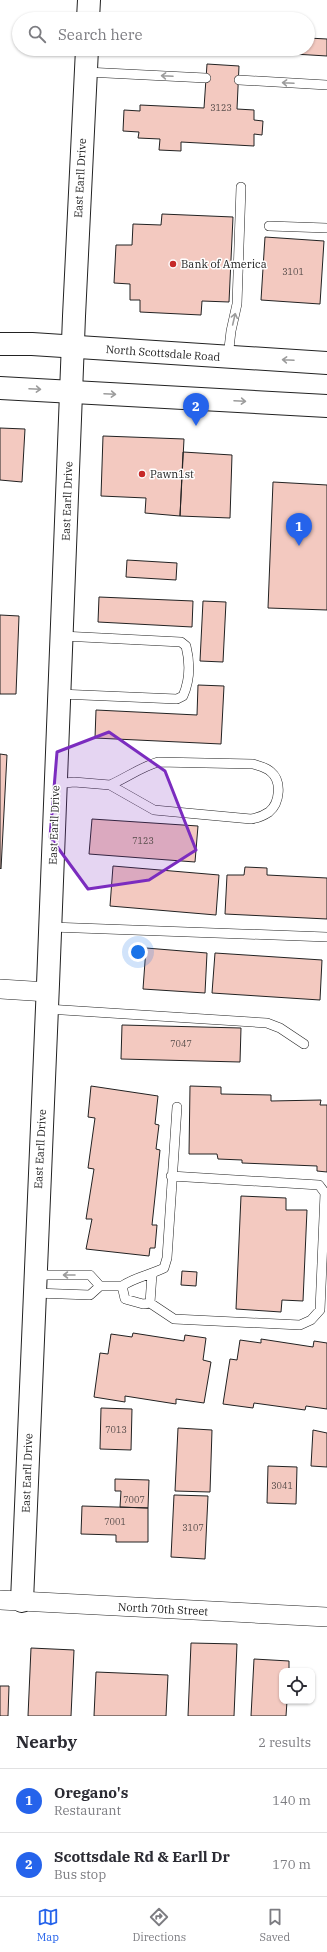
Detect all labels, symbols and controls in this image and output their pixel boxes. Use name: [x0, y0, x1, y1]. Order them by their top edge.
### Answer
search box: [12, 12, 315, 56]
icon: search: [26, 23, 48, 45]
text: Search here: [58, 25, 143, 44]
one-way arrow: [161, 72, 174, 80]
one-way arrow: [282, 79, 295, 86]
house number: 3123: [210, 102, 232, 113]
street label: East Earll Drive: [71, 138, 89, 218]
place label: Bank of America: [181, 257, 267, 271]
marker: Bank of America: [168, 259, 178, 269]
house number: 3101: [282, 266, 304, 277]
one-way arrow: [230, 312, 238, 325]
street label: North Scottsdale Road: [105, 342, 221, 364]
one-way arrow: [282, 357, 295, 364]
one-way arrow: [28, 386, 41, 393]
one-way arrow: [103, 390, 116, 397]
pin: 2: [183, 393, 209, 426]
one-way arrow: [233, 398, 246, 405]
street label: East Earll Drive: [59, 461, 75, 541]
place label: Pawn1st: [150, 467, 194, 481]
marker: Pawn1st: [137, 469, 147, 479]
pin: 1: [286, 513, 312, 546]
street label: East Earll Drive: [46, 785, 62, 865]
house number: 7123: [132, 835, 154, 846]
your location: [128, 942, 148, 962]
house number: 7047: [170, 1038, 192, 1049]
street label: East Earll Drive: [31, 1109, 49, 1189]
one-way arrow: [63, 1271, 76, 1279]
house number: 7013: [105, 1424, 127, 1435]
street label: East Earll Drive: [19, 1433, 35, 1513]
house number: 3041: [271, 1480, 293, 1491]
house number: 7007: [123, 1494, 145, 1505]
house number: 7001: [104, 1516, 126, 1527]
house number: 3107: [182, 1522, 204, 1533]
street label: North 70th Street: [118, 1600, 209, 1618]
map controls: [279, 1668, 315, 1704]
button: locate: [279, 1668, 315, 1704]
text: Nearby: [16, 1731, 77, 1753]
text: 2 results: [258, 1734, 311, 1751]
text: Oregano's: [54, 1783, 128, 1802]
text: 1: [25, 1792, 33, 1809]
text: 140 m: [272, 1792, 311, 1809]
text: Restaurant: [54, 1802, 121, 1819]
text: Scottsdale Rd & Earll Dr: [54, 1847, 230, 1866]
text: 2: [25, 1856, 33, 1873]
text: 170 m: [272, 1856, 311, 1873]
text: Bus stop: [54, 1866, 106, 1883]
tab: Map: [37, 1906, 59, 1944]
tab: Directions: [132, 1906, 186, 1944]
tab: Saved: [259, 1906, 290, 1944]

